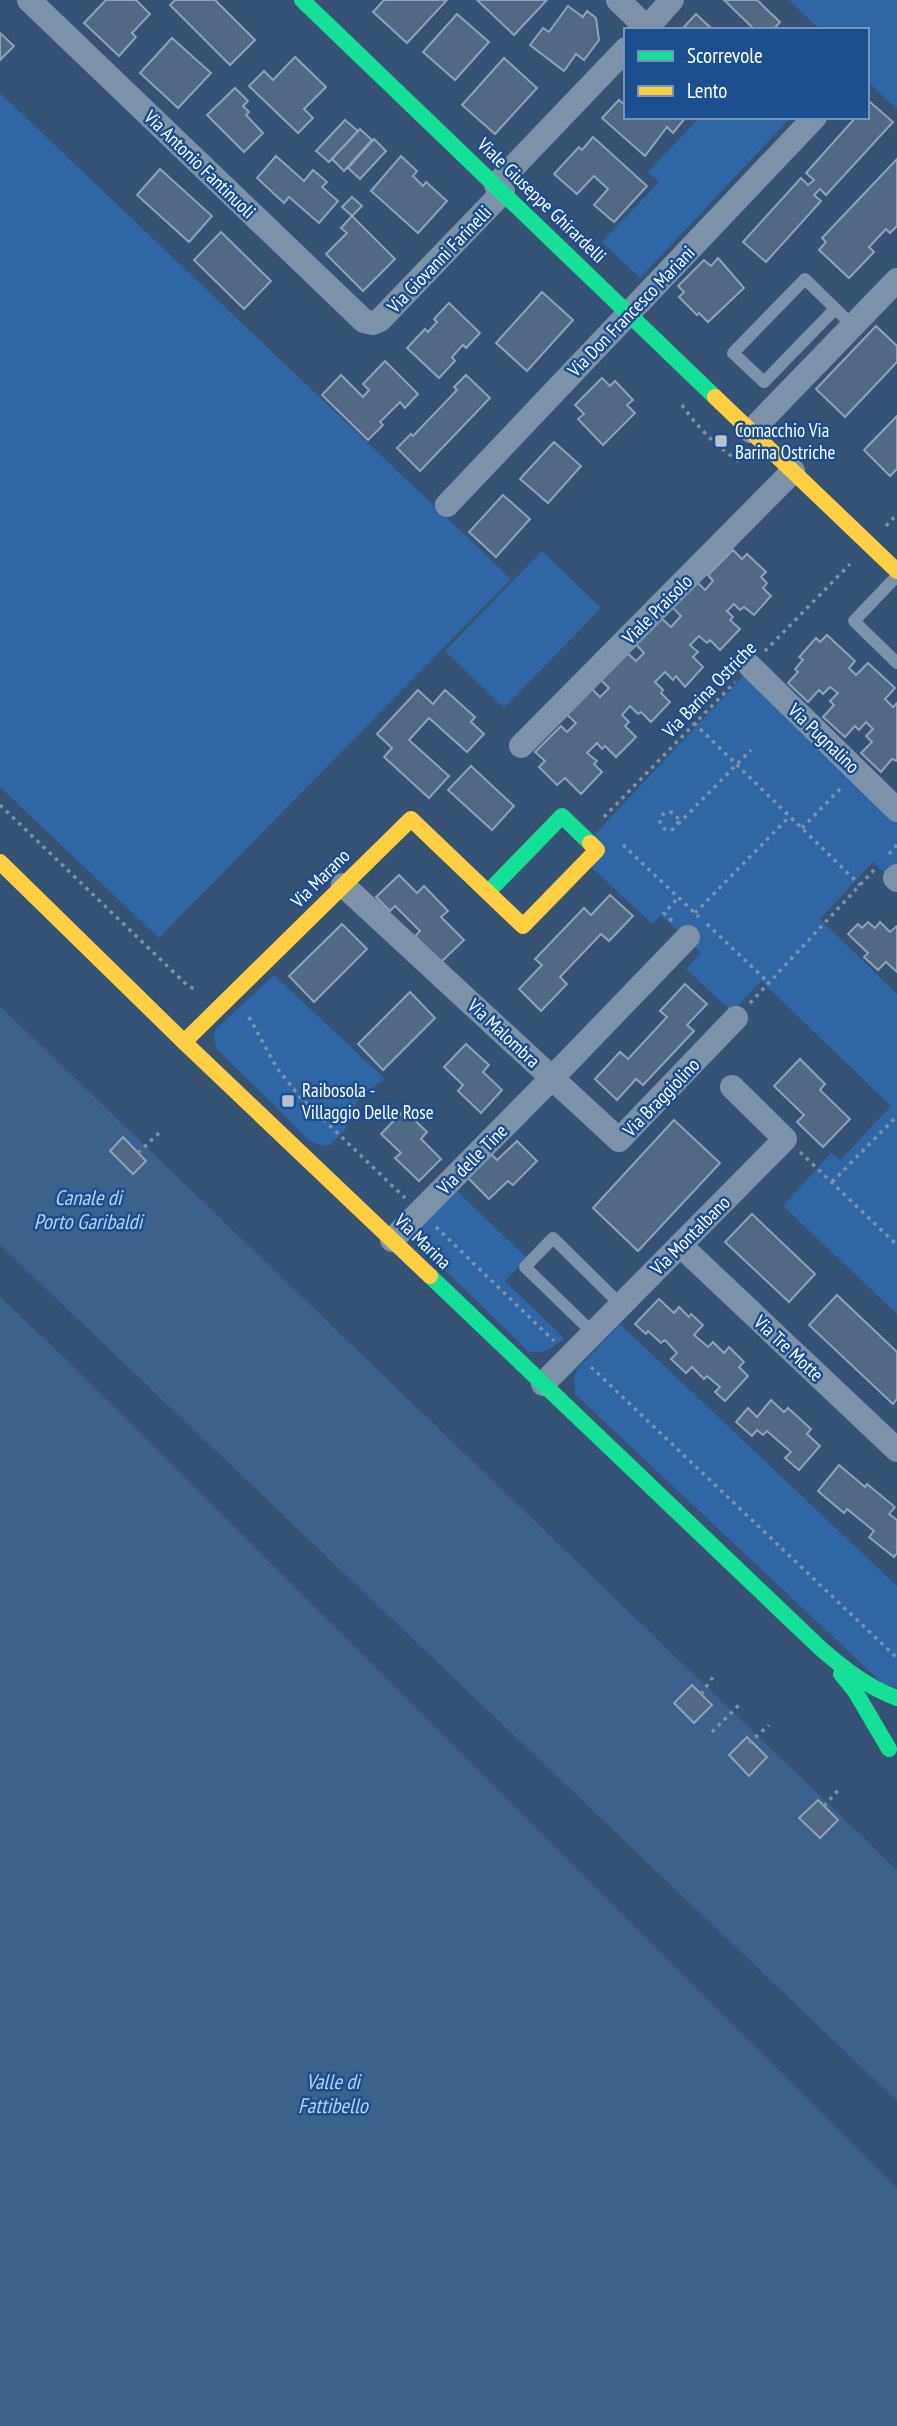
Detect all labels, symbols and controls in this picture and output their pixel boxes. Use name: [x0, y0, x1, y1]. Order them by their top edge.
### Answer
legend: [624, 28, 869, 119]
text: Scorrevole: [687, 42, 763, 69]
text: Lento: [687, 77, 727, 104]
street label: Via Antonio Fantinuoli: [138, 104, 261, 223]
street label: Viale Giuseppe Ghirardelli: [472, 132, 612, 268]
street label: Via Giovanni Farinelli: [381, 200, 496, 318]
street label: Via Don Francesco Mariani: [562, 241, 700, 382]
place label: Comacchio Via Barina Ostriche: [735, 418, 835, 464]
marker: Comacchio Via Barina Ostriche: [713, 433, 729, 449]
street label: Viale Praisolo: [616, 569, 697, 650]
street label: Via Barina Ostriche: [656, 636, 761, 743]
street label: Via Pugnalino: [783, 697, 865, 778]
street label: Via Marano: [285, 843, 355, 913]
street label: Via Malombra: [462, 993, 545, 1073]
street label: Via Braggiolino: [617, 1053, 704, 1142]
place label: Raibosola - Villaggio Delle Rose: [301, 1078, 434, 1124]
marker: Raibosola - Villaggio Delle Rose: [280, 1093, 296, 1109]
street label: Via delle Tine: [431, 1119, 512, 1200]
water label: Canale di Porto Garibaldi: [34, 1184, 145, 1235]
street label: Via Montalbano: [644, 1190, 735, 1281]
street label: Via Marina: [389, 1208, 456, 1274]
street label: Via Tre Motte: [748, 1309, 829, 1386]
water label: Valle di Fattibello: [298, 2068, 370, 2119]

